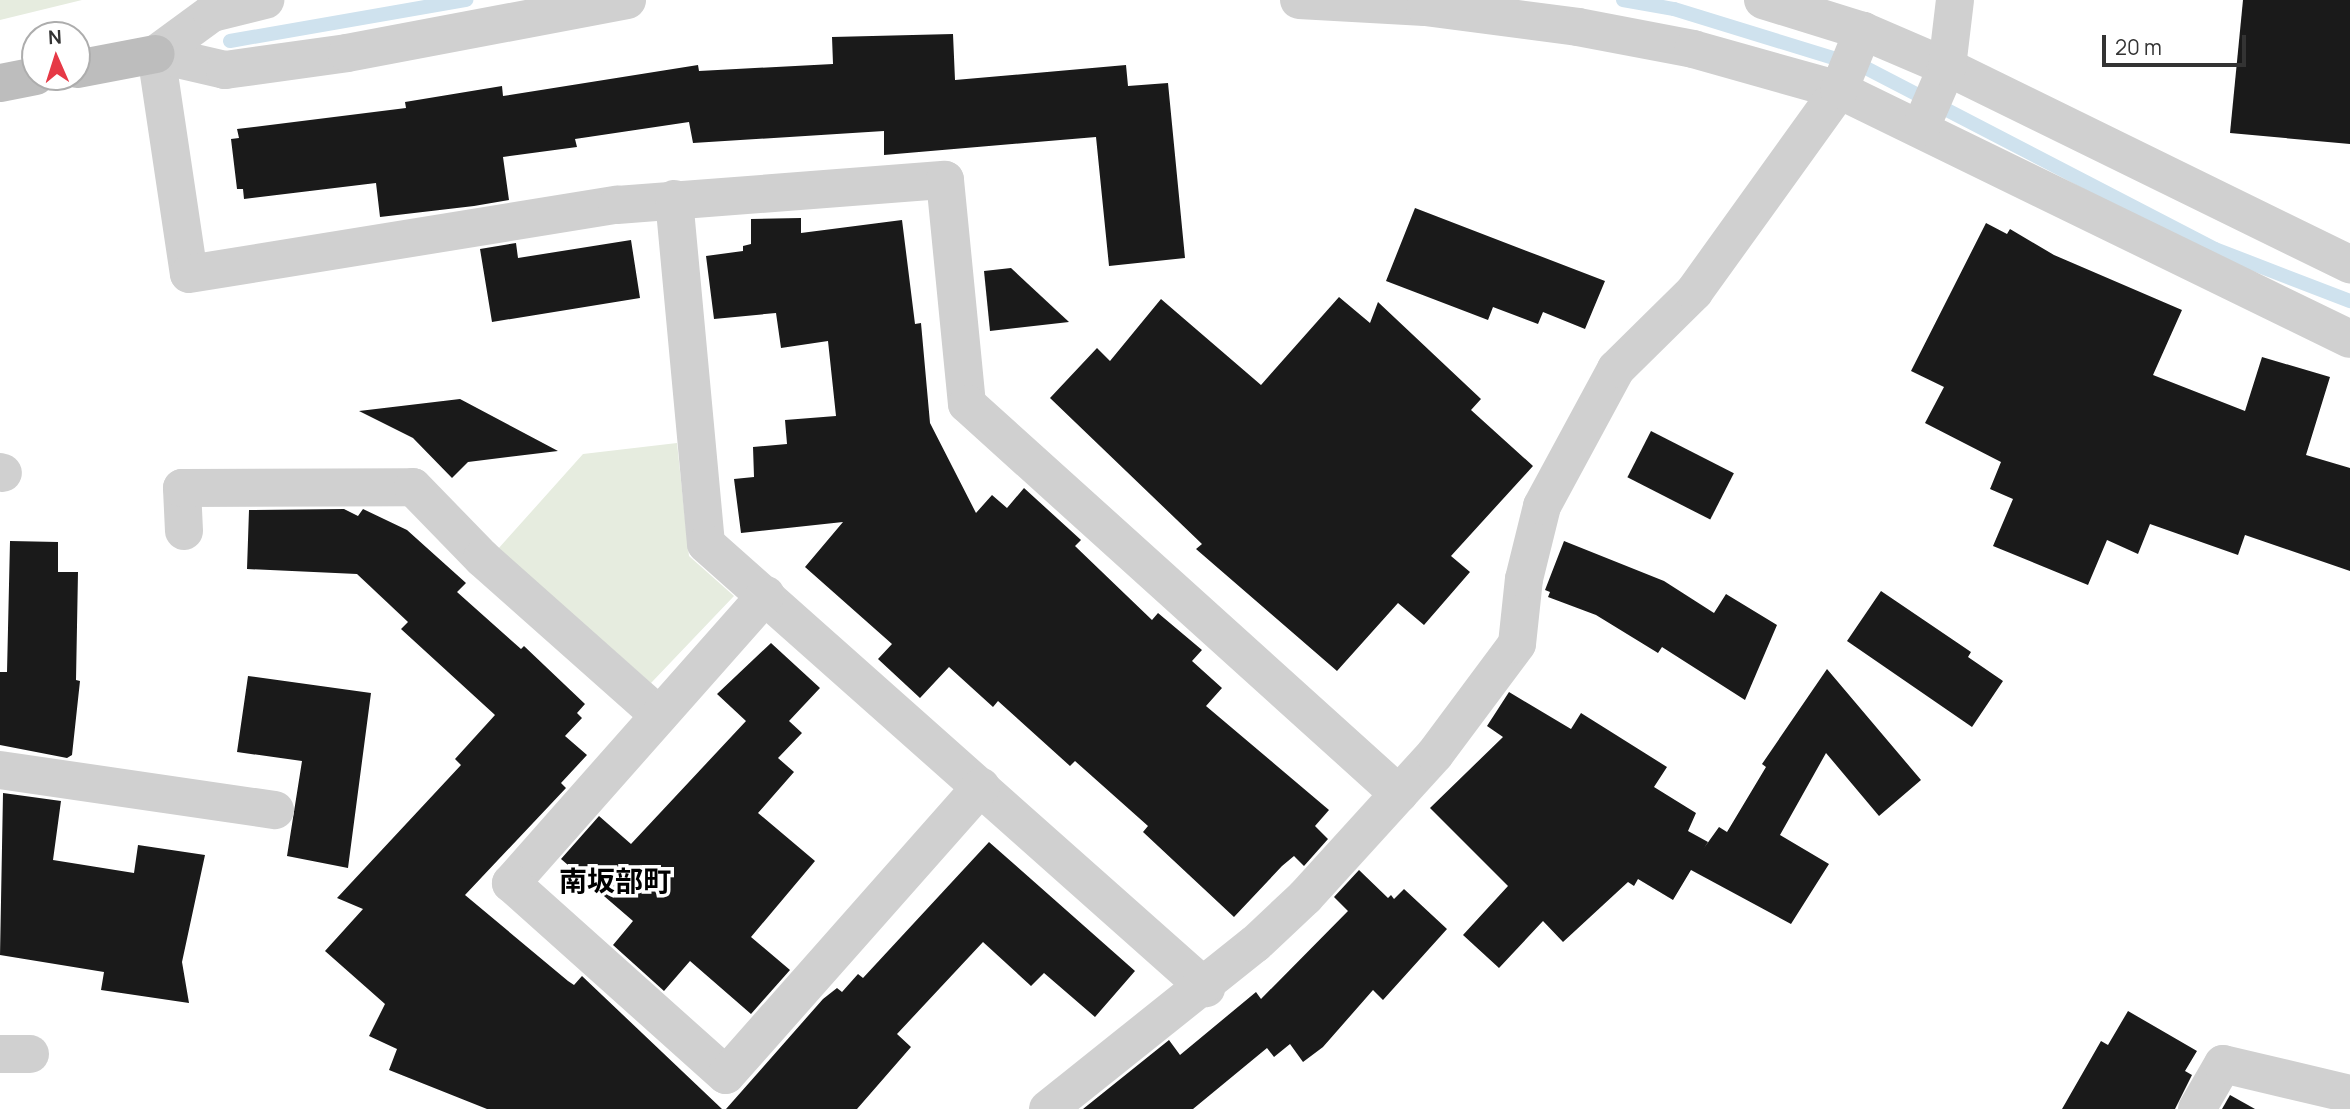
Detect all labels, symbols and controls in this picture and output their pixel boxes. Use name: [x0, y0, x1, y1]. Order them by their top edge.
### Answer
north arrow: [21, 21, 91, 91]
scale bar: [2105, 21, 2248, 65]
text: N: [48, 24, 63, 50]
text: 20 m: [2115, 33, 2162, 61]
district label: 南坂部町: [559, 863, 671, 897]

